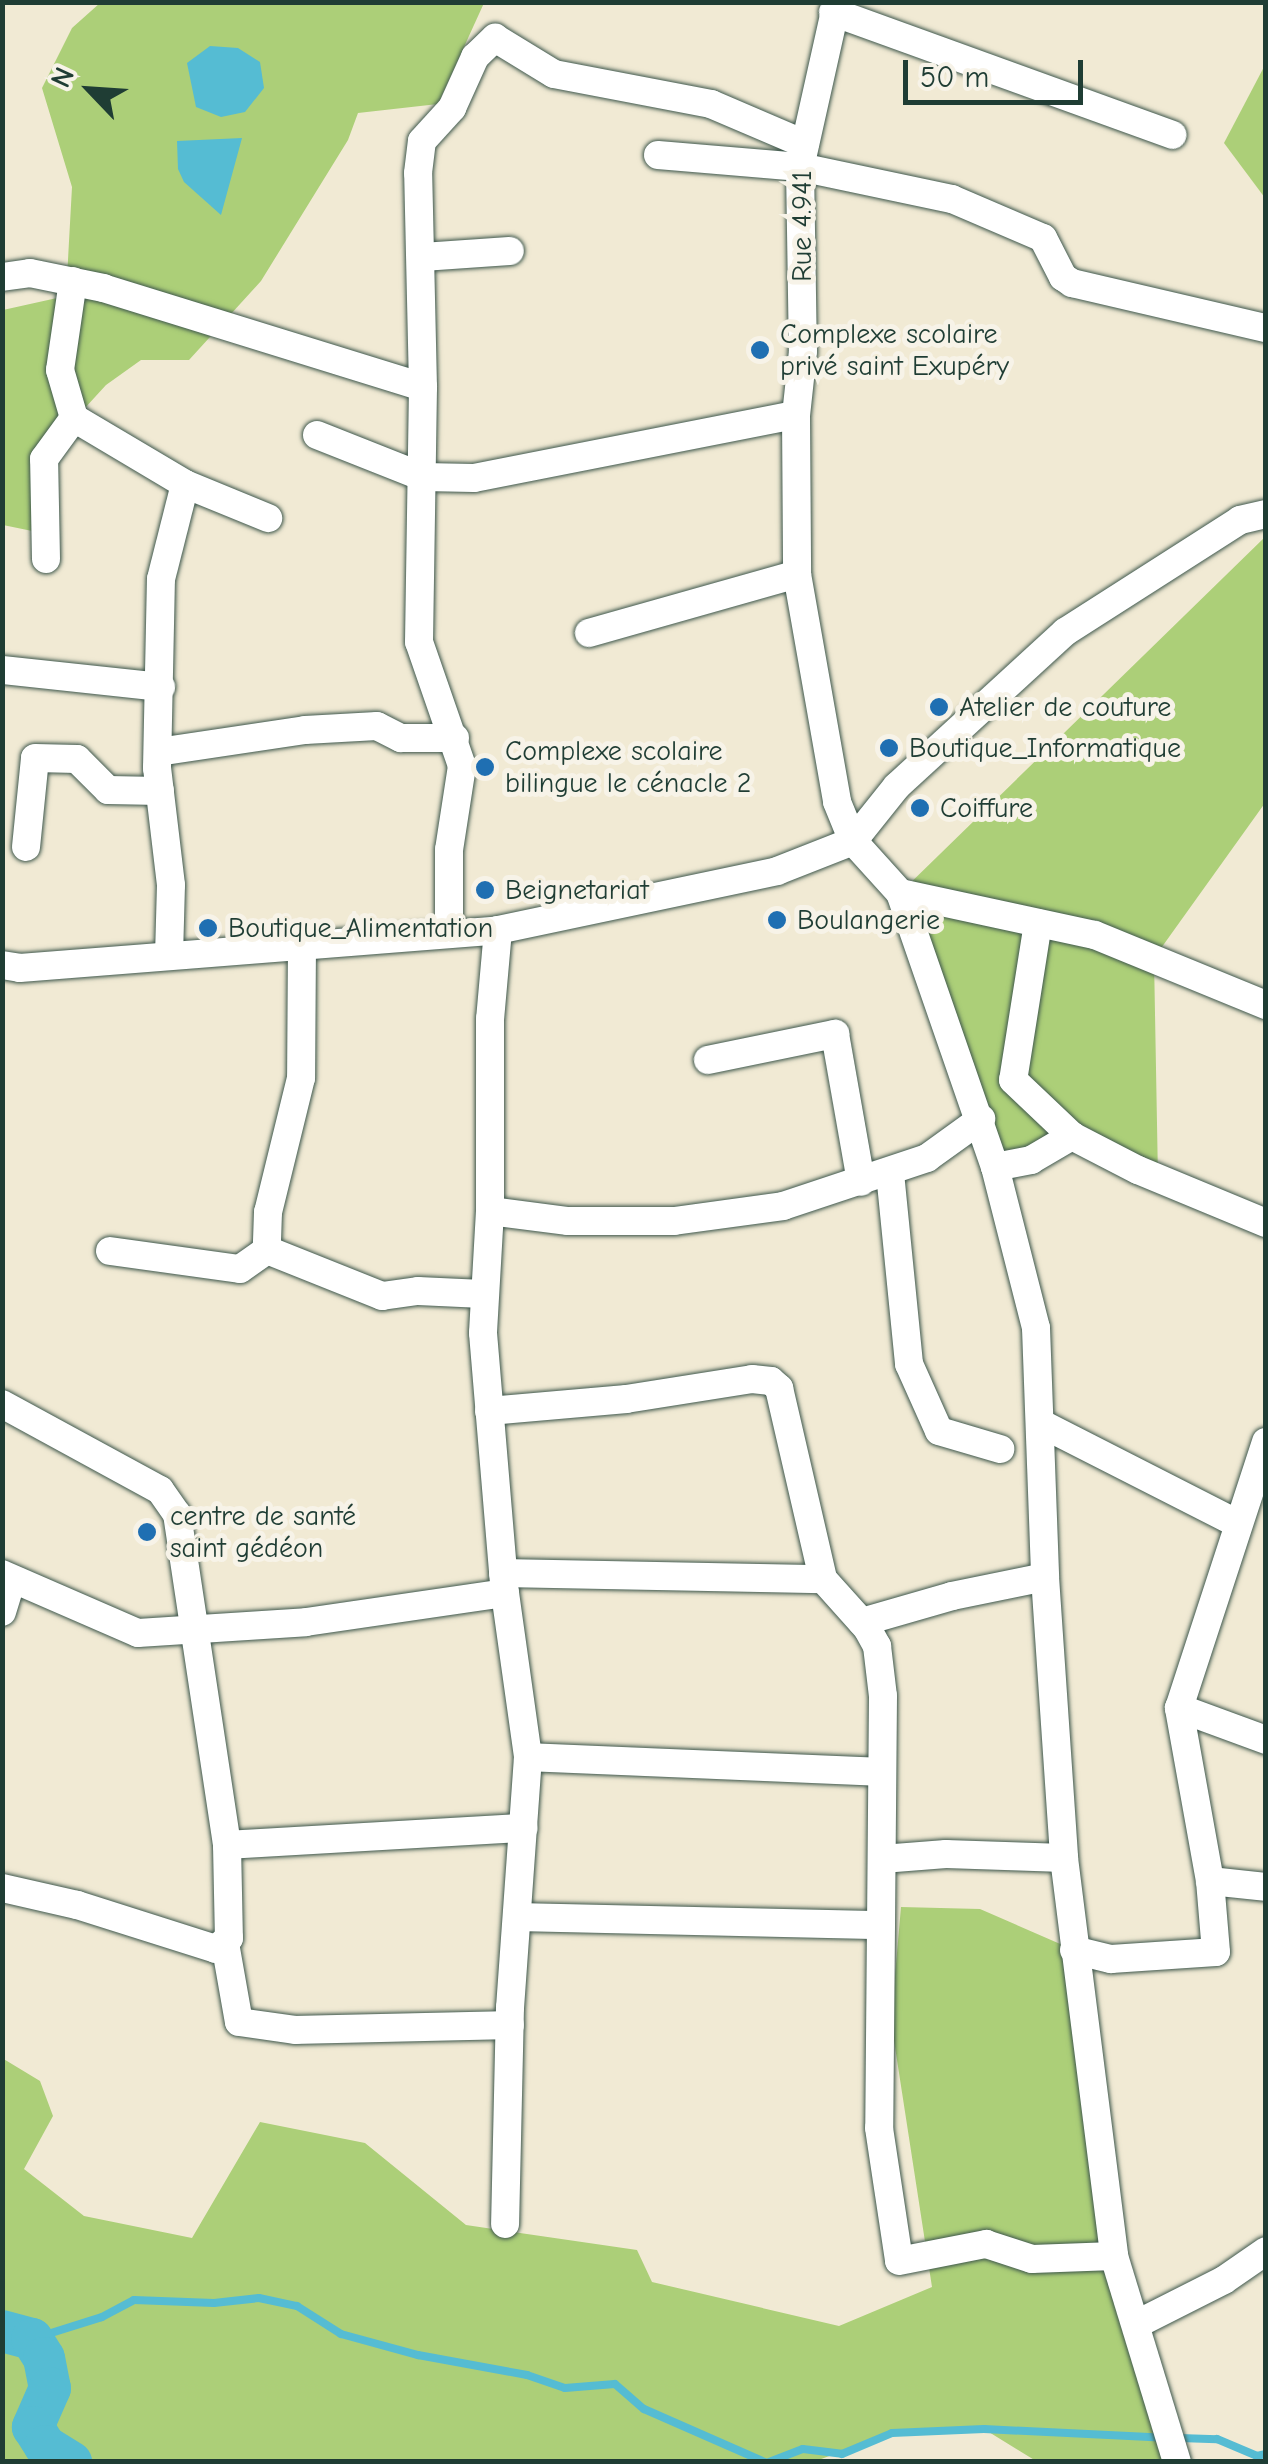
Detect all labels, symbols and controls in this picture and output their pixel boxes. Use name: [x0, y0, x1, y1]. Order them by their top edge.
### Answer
north arrow: [40, 40, 140, 140]
scale bar: [908, 40, 1088, 102]
text: 50 m: [920, 60, 989, 95]
text: N: [44, 62, 81, 92]
street label: Rue 4.941: [785, 170, 819, 282]
place label: Complexe scolaire privé saint Exupéry: [780, 317, 1009, 383]
marker: Complexe scolaire privé saint Exupéry: [749, 339, 771, 361]
place label: Atelier de couture: [959, 690, 1171, 724]
marker: Atelier de couture: [928, 696, 950, 718]
place label: Boutique_Informatique: [909, 731, 1181, 765]
place label: Complexe scolaire bilingue le cénacle 2: [505, 734, 751, 800]
marker: Boutique_Informatique: [878, 737, 900, 759]
marker: Complexe scolaire bilingue le cénacle 2: [474, 756, 496, 778]
place label: Coiffure: [940, 791, 1033, 825]
marker: Coiffure: [909, 797, 931, 819]
place label: Beignetariat: [505, 873, 649, 907]
marker: Beignetariat: [474, 879, 496, 901]
place label: Boulangerie: [797, 903, 940, 937]
marker: Boulangerie: [766, 909, 788, 931]
place label: Boutique_Alimentation: [228, 911, 493, 945]
marker: Boutique_Alimentation: [197, 917, 219, 939]
place label: centre de santé saint gédéon: [170, 1499, 356, 1565]
marker: centre de santé saint gédéon: [134, 1519, 160, 1545]

